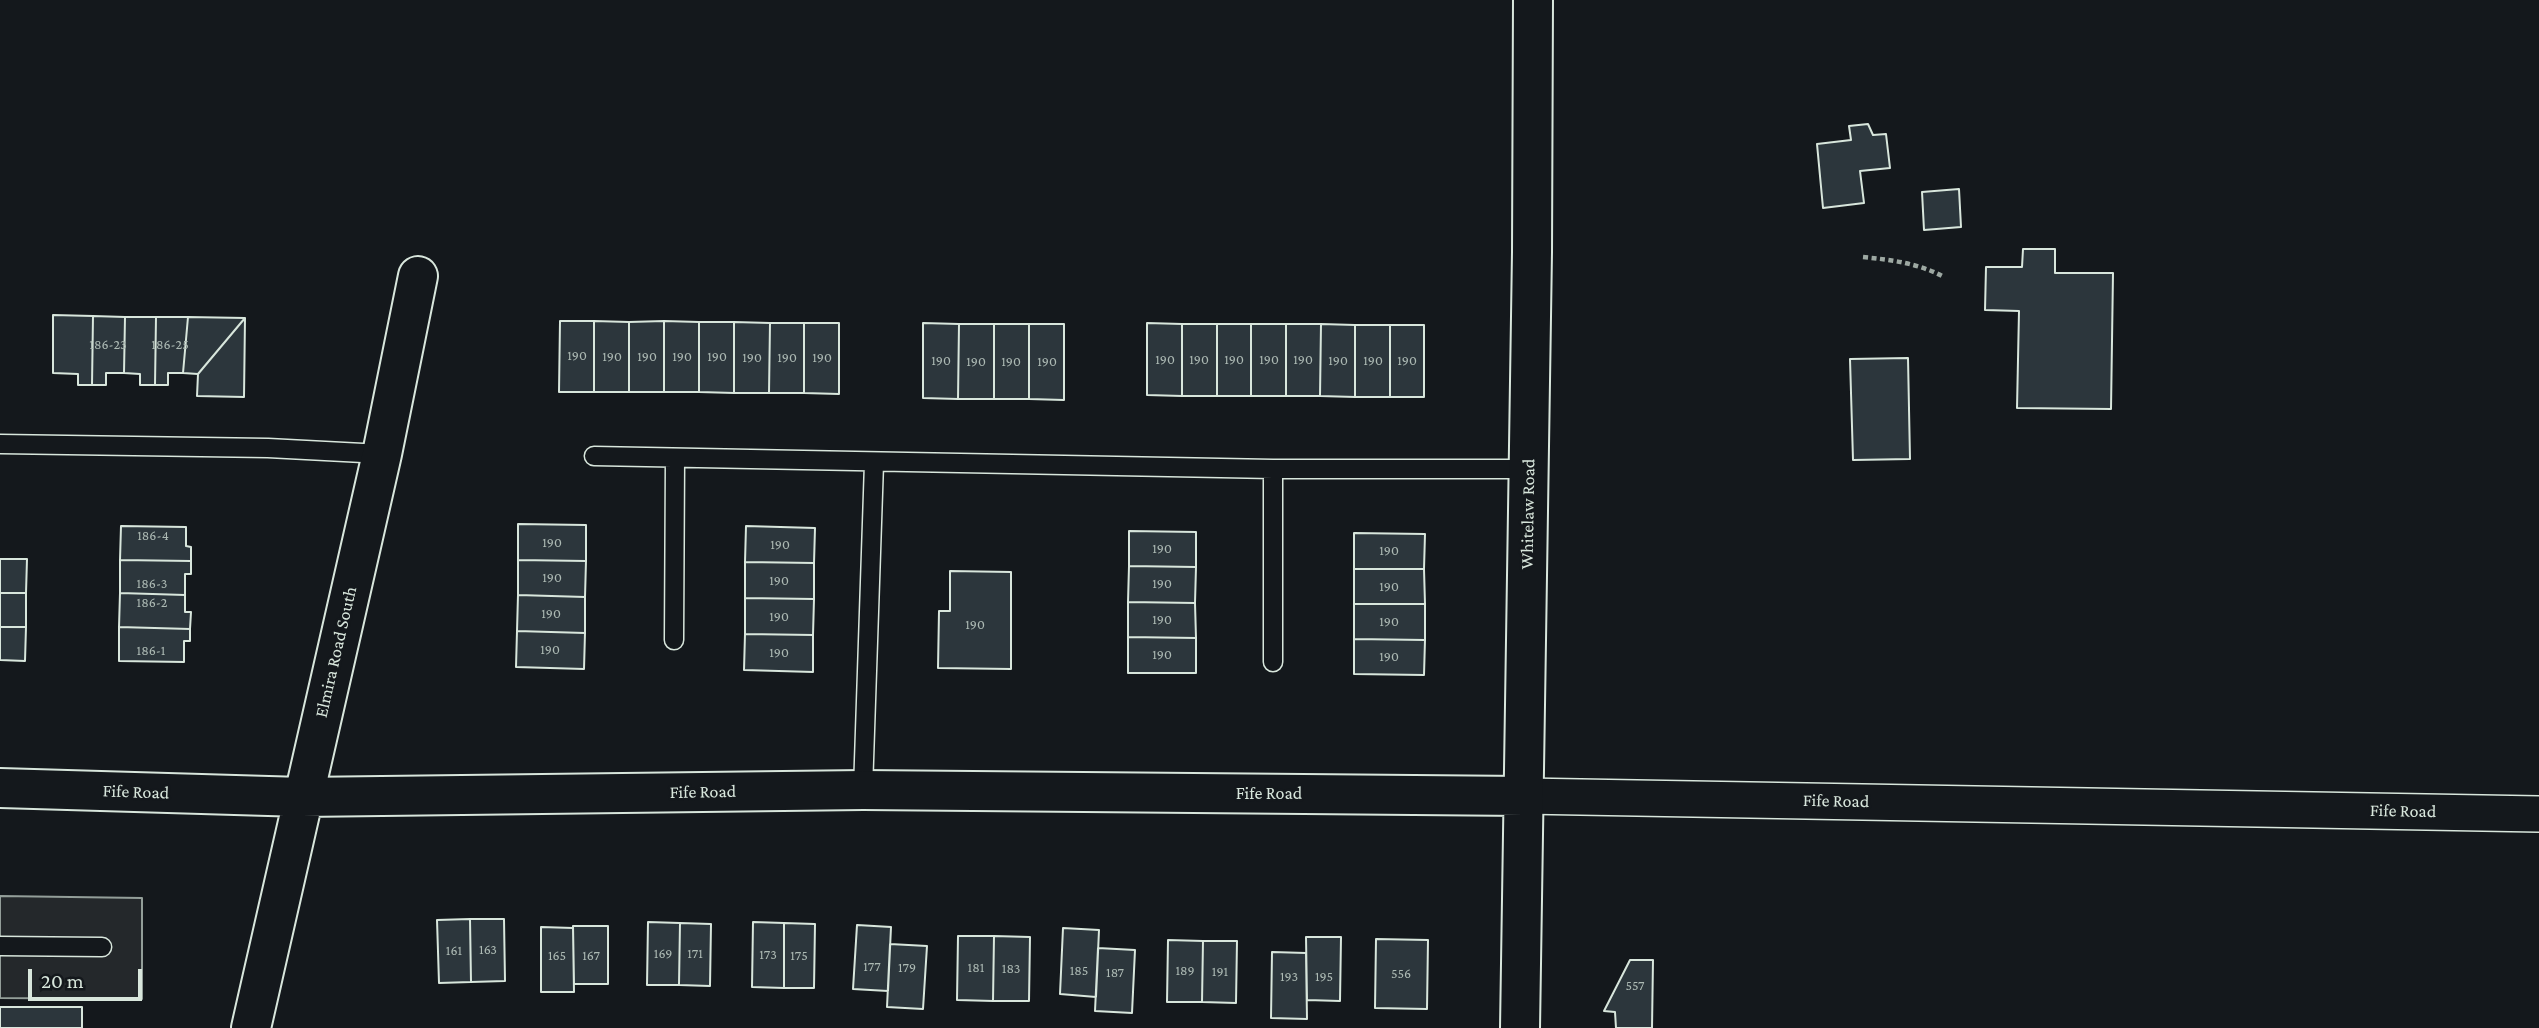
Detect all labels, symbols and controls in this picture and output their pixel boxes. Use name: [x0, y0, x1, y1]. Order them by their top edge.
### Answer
house number: 186-23: [89, 337, 127, 353]
house number: 186-25: [151, 337, 189, 353]
house number: 190: [567, 348, 587, 364]
house number: 190: [602, 349, 622, 365]
house number: 190: [637, 349, 657, 365]
house number: 190: [672, 349, 692, 365]
house number: 190: [707, 349, 727, 365]
house number: 190: [742, 350, 762, 366]
house number: 190: [777, 350, 797, 366]
house number: 190: [812, 350, 832, 366]
house number: 190: [1155, 352, 1175, 368]
house number: 190: [1189, 352, 1209, 368]
house number: 190: [1224, 352, 1244, 368]
house number: 190: [1259, 352, 1279, 368]
house number: 190: [1293, 352, 1313, 368]
house number: 190: [931, 353, 951, 369]
house number: 190: [1328, 353, 1348, 369]
house number: 190: [1363, 353, 1383, 369]
house number: 190: [1397, 353, 1417, 369]
house number: 190: [966, 354, 986, 370]
house number: 190: [1001, 354, 1021, 370]
house number: 190: [1037, 354, 1057, 370]
street label: Whitelaw Road: [1516, 458, 1540, 570]
house number: 186-4: [137, 528, 169, 544]
house number: 190: [542, 535, 562, 551]
house number: 190: [770, 537, 790, 553]
house number: 190: [1152, 541, 1172, 557]
house number: 190: [1379, 543, 1399, 559]
house number: 190: [542, 570, 562, 586]
house number: 190: [769, 573, 789, 589]
house number: 186-3: [137, 576, 167, 592]
house number: 190: [1152, 576, 1172, 592]
house number: 190: [1379, 579, 1399, 595]
street label: Elmira Road South: [310, 584, 362, 720]
house number: 186-2: [137, 595, 167, 611]
house number: 190: [541, 606, 561, 622]
house number: 190: [769, 609, 789, 625]
house number: 190: [1152, 612, 1172, 628]
house number: 190: [1379, 614, 1399, 630]
house number: 190: [965, 617, 985, 633]
house number: 190: [540, 642, 560, 658]
house number: 186-1: [137, 643, 165, 659]
house number: 190: [769, 645, 789, 661]
house number: 190: [1152, 647, 1172, 663]
house number: 190: [1379, 649, 1399, 665]
street label: Fife Road: [102, 780, 170, 804]
street label: Fife Road: [670, 781, 736, 803]
street label: Fife Road: [1236, 782, 1302, 804]
street label: Fife Road: [1803, 790, 1869, 812]
street label: Fife Road: [2370, 800, 2436, 822]
house number: 163: [479, 942, 497, 958]
house number: 161: [446, 943, 462, 959]
house number: 169: [654, 946, 672, 962]
house number: 171: [687, 946, 703, 962]
house number: 173: [759, 947, 777, 963]
house number: 165: [548, 948, 566, 964]
house number: 167: [582, 948, 600, 964]
house number: 175: [790, 948, 808, 964]
scale bar: [32, 954, 145, 998]
house number: 177: [863, 959, 881, 975]
house number: 179: [898, 960, 916, 976]
house number: 181: [968, 960, 984, 976]
house number: 183: [1002, 961, 1020, 977]
house number: 185: [1070, 963, 1088, 979]
house number: 189: [1175, 963, 1195, 979]
house number: 191: [1212, 964, 1228, 980]
house number: 187: [1106, 965, 1124, 981]
house number: 556: [1391, 966, 1411, 982]
text: 20 m: [41, 969, 84, 993]
house number: 193: [1280, 969, 1298, 985]
house number: 195: [1315, 969, 1333, 985]
house number: 557: [1625, 978, 1645, 994]

